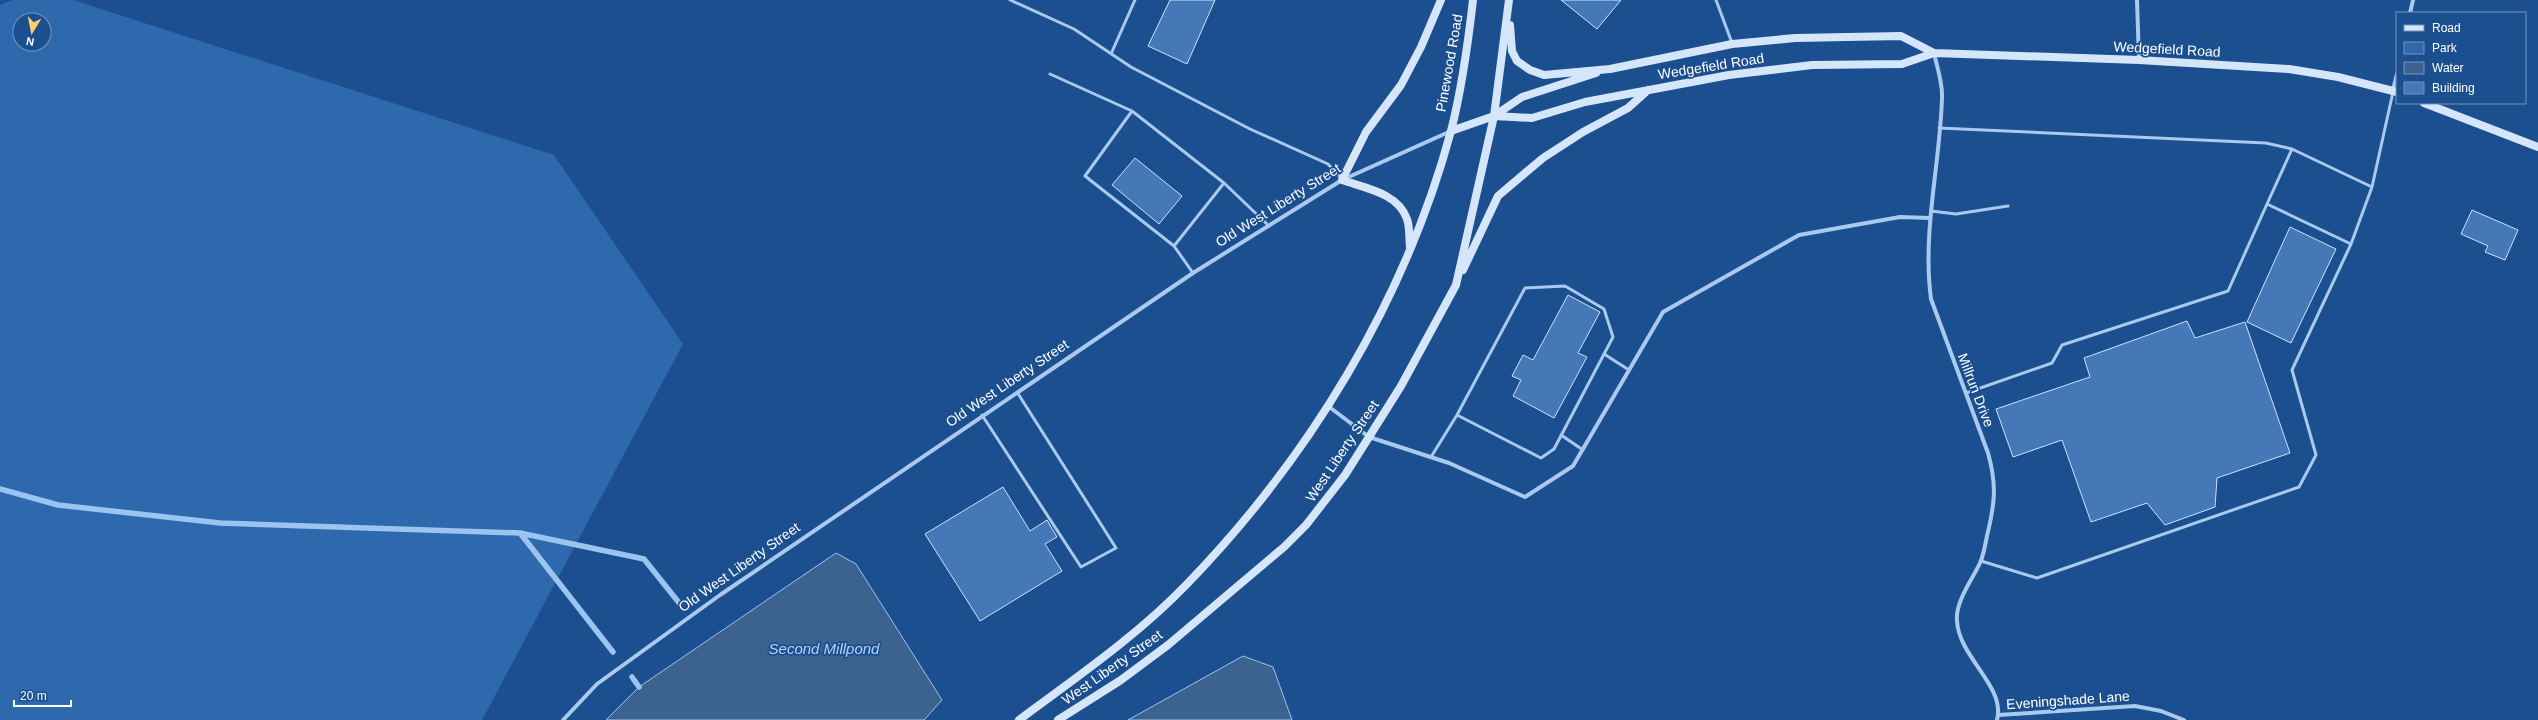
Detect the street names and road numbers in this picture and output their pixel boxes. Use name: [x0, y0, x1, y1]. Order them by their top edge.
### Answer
street label: Pinewood Road: [1433, 13, 1465, 113]
street label: Wedgefield Road: [2113, 38, 2221, 60]
street label: Wedgefield Road: [1657, 50, 1765, 82]
street label: Old West Liberty Street: [1213, 160, 1344, 250]
street label: Old West Liberty Street: [943, 336, 1071, 430]
street label: Millrun Drive: [1955, 351, 1997, 429]
street label: West Liberty Street: [1302, 397, 1382, 505]
street label: Old West Liberty Street: [675, 519, 803, 615]
street label: West Liberty Street: [1059, 626, 1165, 708]
street label: Eveningshade Lane: [2006, 688, 2131, 712]

